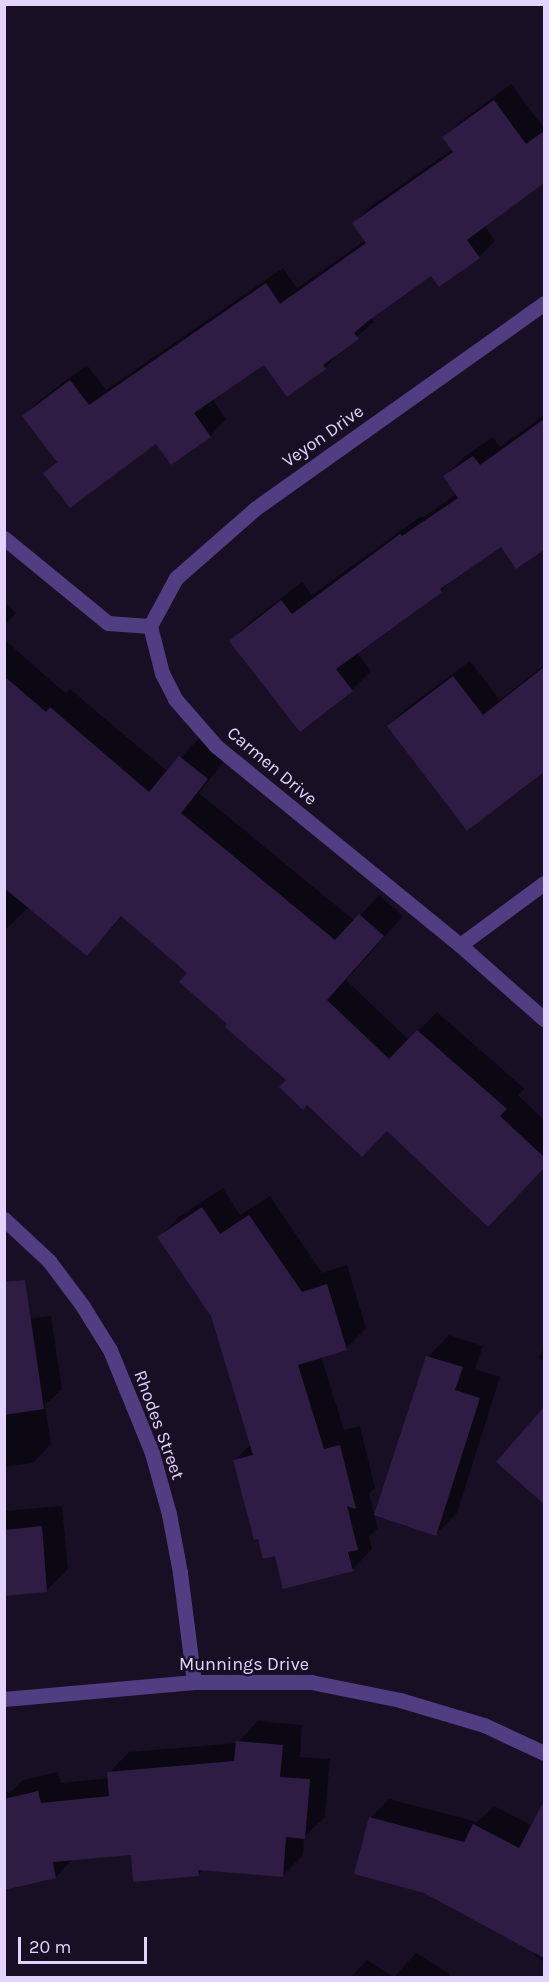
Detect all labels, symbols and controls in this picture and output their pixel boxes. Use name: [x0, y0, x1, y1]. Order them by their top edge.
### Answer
street label: Veyon Drive: [278, 400, 368, 472]
street label: Carmen Drive: [223, 722, 321, 810]
street label: Rhodes Street: [129, 1367, 189, 1483]
street label: Munnings Drive: [179, 1653, 309, 1675]
scale bar: [21, 1925, 150, 1963]
text: 20 m: [29, 1936, 71, 1958]

